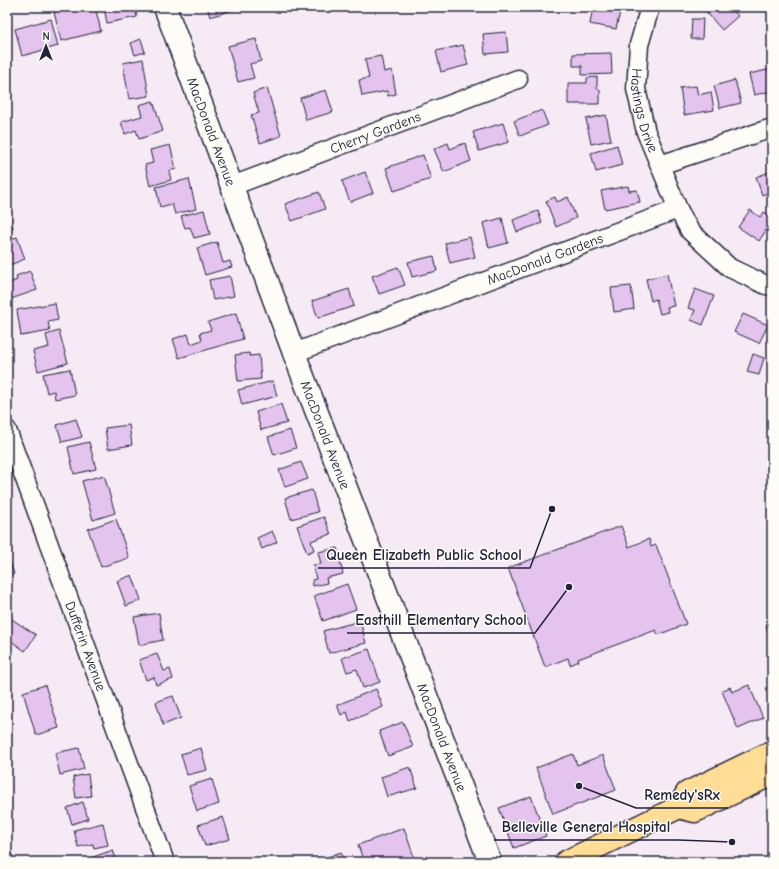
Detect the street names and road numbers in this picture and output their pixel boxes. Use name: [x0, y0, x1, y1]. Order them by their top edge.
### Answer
street label: Hastings Drive: [627, 68, 662, 155]
street label: MacDonald Avenue: [183, 75, 239, 189]
street label: Cherry Gardens: [328, 108, 423, 158]
street label: MacDonald Gardens: [485, 230, 606, 289]
street label: MacDonald Avenue: [297, 378, 354, 492]
street label: Dufferin Avenue: [61, 599, 110, 693]
street label: MacDonald Avenue: [413, 681, 470, 794]

